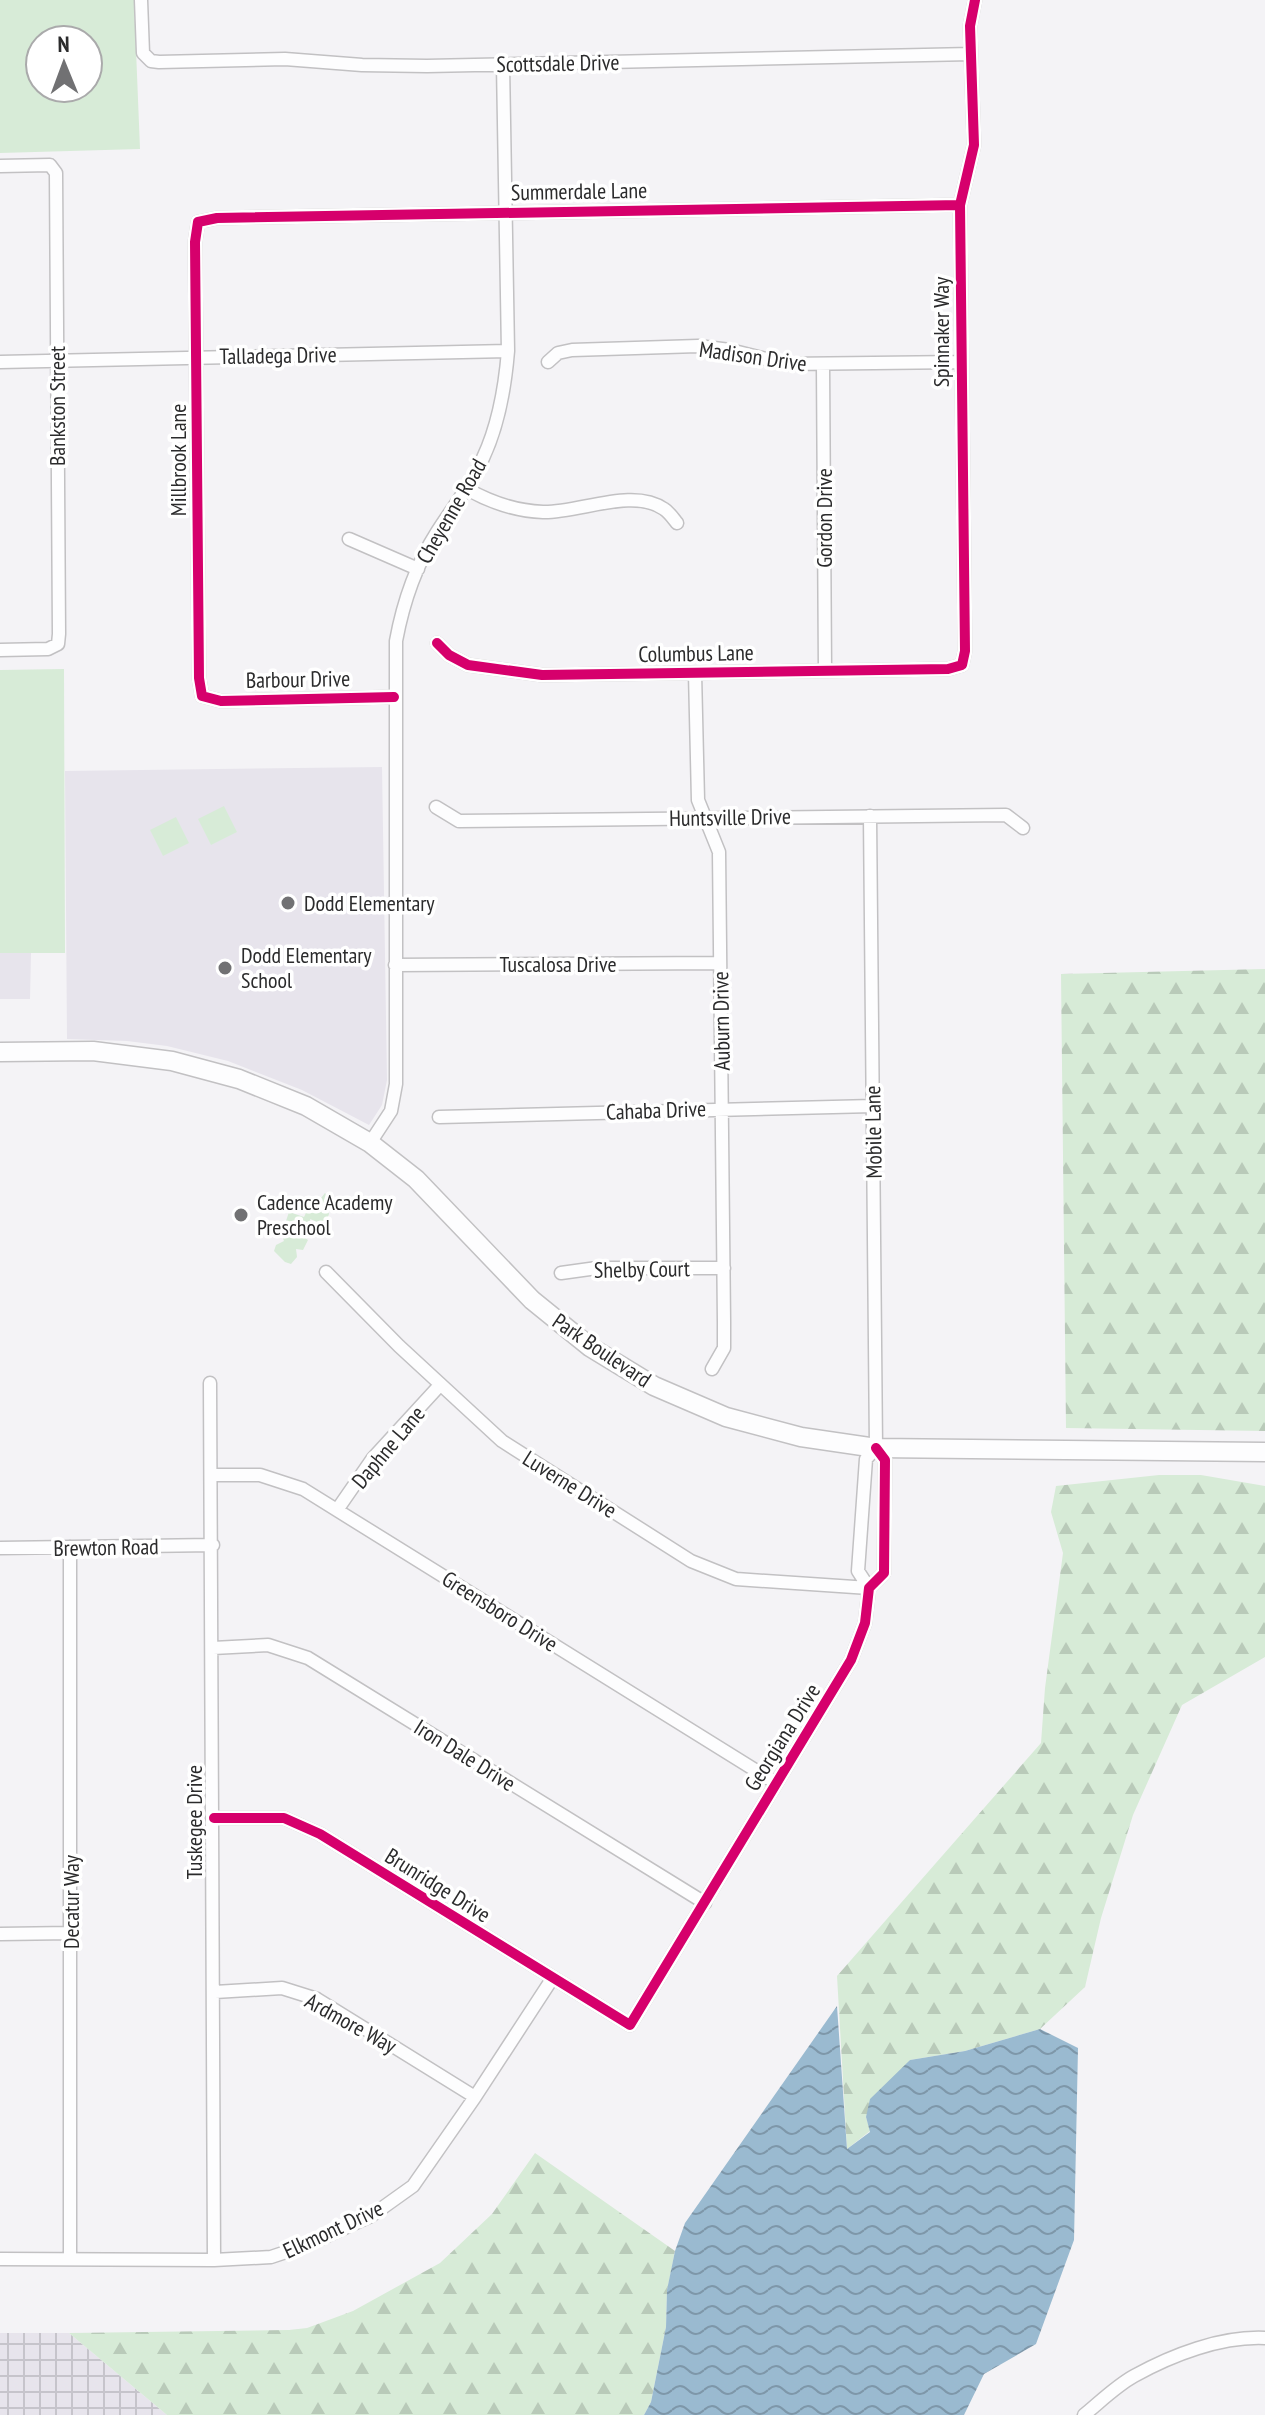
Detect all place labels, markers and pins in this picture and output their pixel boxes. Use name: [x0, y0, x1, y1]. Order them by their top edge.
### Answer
place label: Dodd Elementary: [304, 889, 435, 917]
marker: Dodd Elementary: [279, 894, 297, 912]
place label: Dodd Elementary School: [241, 941, 372, 994]
marker: Dodd Elementary School: [216, 959, 234, 977]
place label: Cadence Academy Preschool: [257, 1188, 393, 1241]
marker: Cadence Academy Preschool: [232, 1206, 250, 1224]

